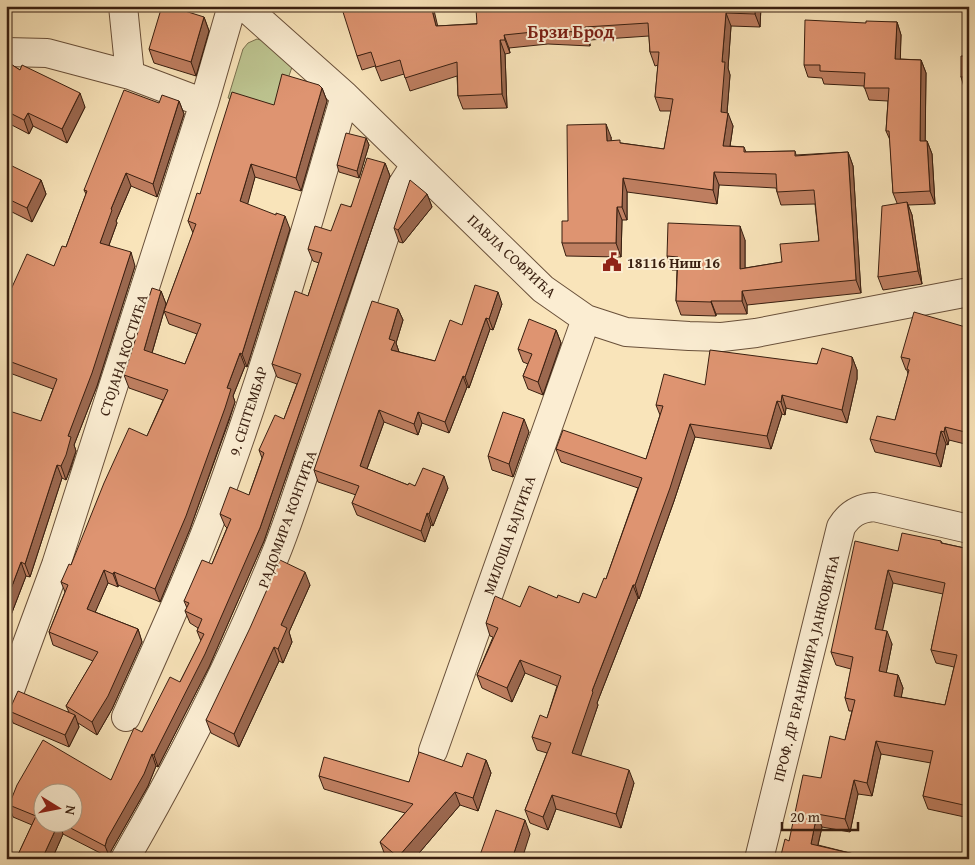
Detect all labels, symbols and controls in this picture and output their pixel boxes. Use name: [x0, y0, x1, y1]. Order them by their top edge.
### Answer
district label: Брзи Брод: [527, 18, 615, 45]
street label: ПАВЛА СОФРИЋА: [463, 209, 561, 303]
public building icon: 18116 Ниш 16: [601, 251, 623, 273]
place label: 18116 Ниш 16: [627, 252, 720, 273]
street label: СТОЈАНА КОСТИЋА: [93, 291, 153, 419]
street label: 9. СЕПТЕМБАР: [224, 364, 272, 458]
street label: РАДОМИРА КОНТИЋА: [252, 447, 322, 591]
street label: МИЛОША БАЈГИЋА: [478, 473, 540, 597]
street label: ПРОФ. ДР БРАНИМИРА ЈАНКОВИЋА: [768, 552, 844, 784]
north arrow: [32, 782, 82, 832]
scale bar: [782, 800, 859, 832]
text: N: [60, 804, 81, 817]
text: 20 m: [790, 806, 821, 827]

